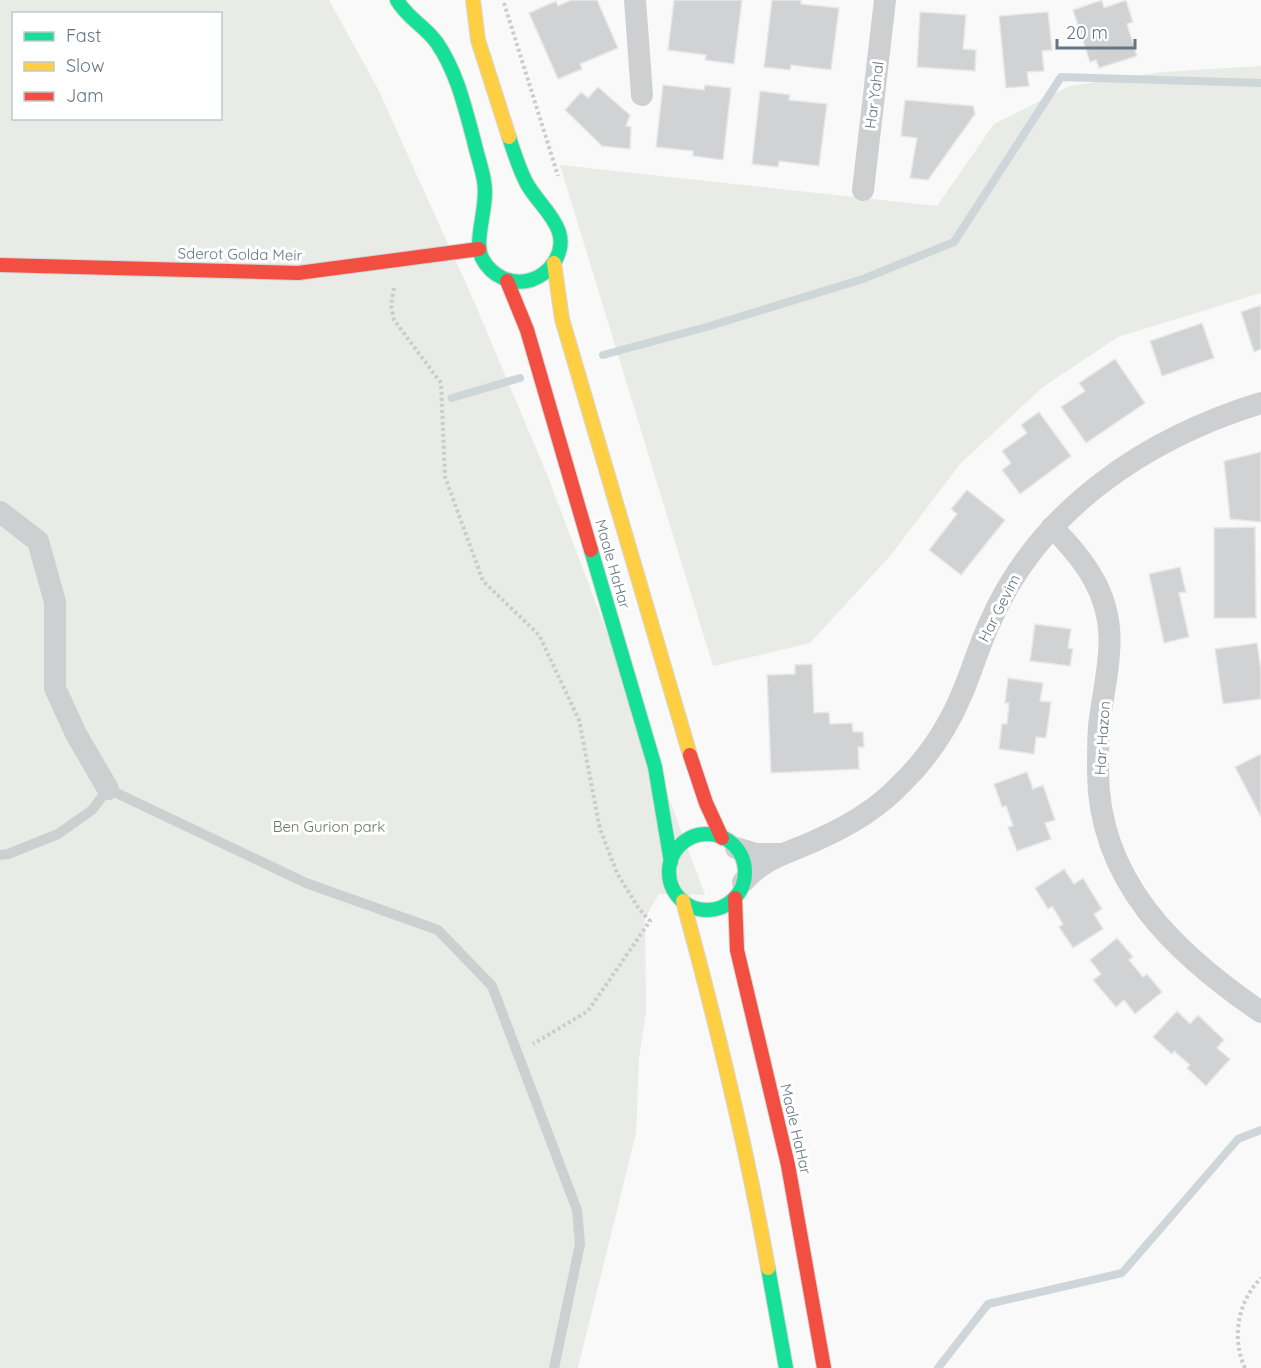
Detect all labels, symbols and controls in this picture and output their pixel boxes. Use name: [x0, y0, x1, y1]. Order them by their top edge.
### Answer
legend: [12, 12, 222, 120]
scale bar: [1057, 12, 1135, 50]
text: 20 m: [1066, 21, 1108, 44]
text: Fast: [66, 24, 101, 47]
text: Slow: [66, 54, 104, 77]
street label: Har Yahal: [860, 60, 888, 130]
text: Jam: [66, 84, 104, 107]
street label: Sderot Golda Meir: [178, 243, 303, 265]
street label: Maale HaHar: [591, 517, 635, 611]
street label: Har Gevim: [974, 571, 1024, 645]
street label: Har Hazon: [1090, 700, 1114, 776]
park label: Ben Gurion park: [273, 817, 385, 836]
street label: Maale HaHar: [776, 1082, 816, 1176]

